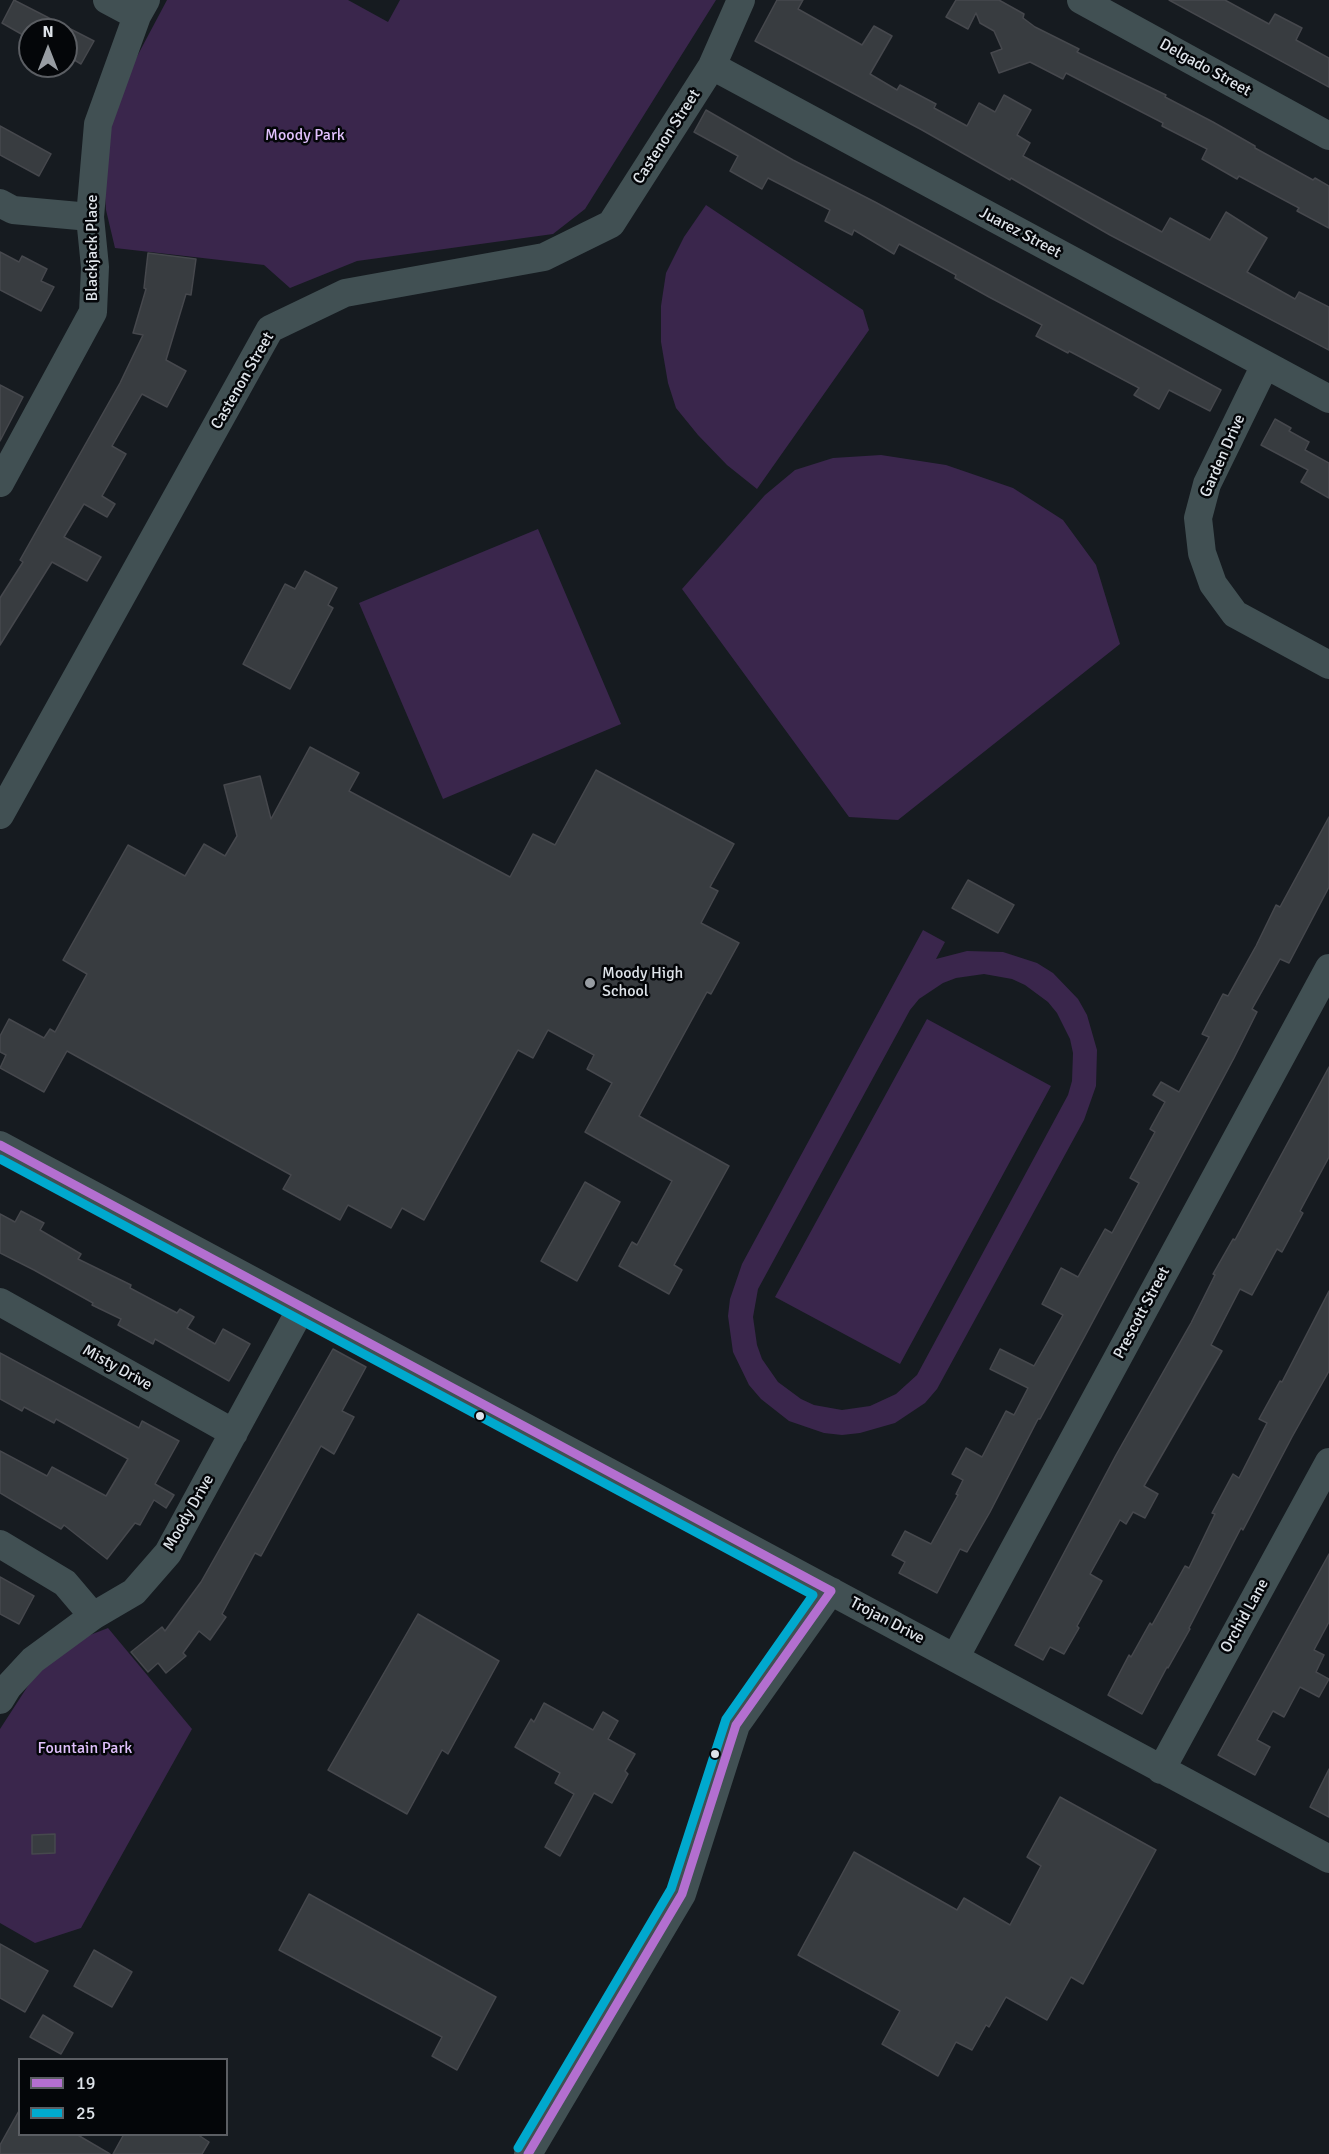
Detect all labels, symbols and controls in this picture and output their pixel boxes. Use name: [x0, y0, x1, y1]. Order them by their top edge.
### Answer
north arrow: [18, 18, 78, 78]
text: N: [42, 22, 54, 42]
street label: Delgado Street: [1156, 35, 1254, 101]
street label: Castenon Street: [629, 86, 705, 188]
park label: Moody Park: [265, 126, 345, 146]
street label: Blackjack Place: [83, 195, 103, 301]
street label: Juarez Street: [976, 203, 1064, 263]
street label: Castenon Street: [207, 329, 279, 433]
street label: Garden Drive: [1196, 412, 1250, 500]
place label: Moody High School: [602, 964, 683, 1002]
marker: Moody High School: [583, 976, 597, 990]
street label: Prescott Street: [1110, 1264, 1174, 1362]
street label: Misty Drive: [79, 1341, 155, 1395]
unlabelled marker: [474, 1410, 486, 1422]
street label: Moody Drive: [159, 1471, 219, 1555]
street label: Orchid Lane: [1217, 1576, 1273, 1656]
street label: Trojan Drive: [846, 1593, 928, 1649]
park label: Fountain Park: [38, 1739, 132, 1759]
unlabelled marker: [709, 1748, 721, 1760]
legend: [18, 2058, 228, 2136]
text: 19: [76, 2072, 95, 2094]
text: 25: [76, 2102, 95, 2124]

